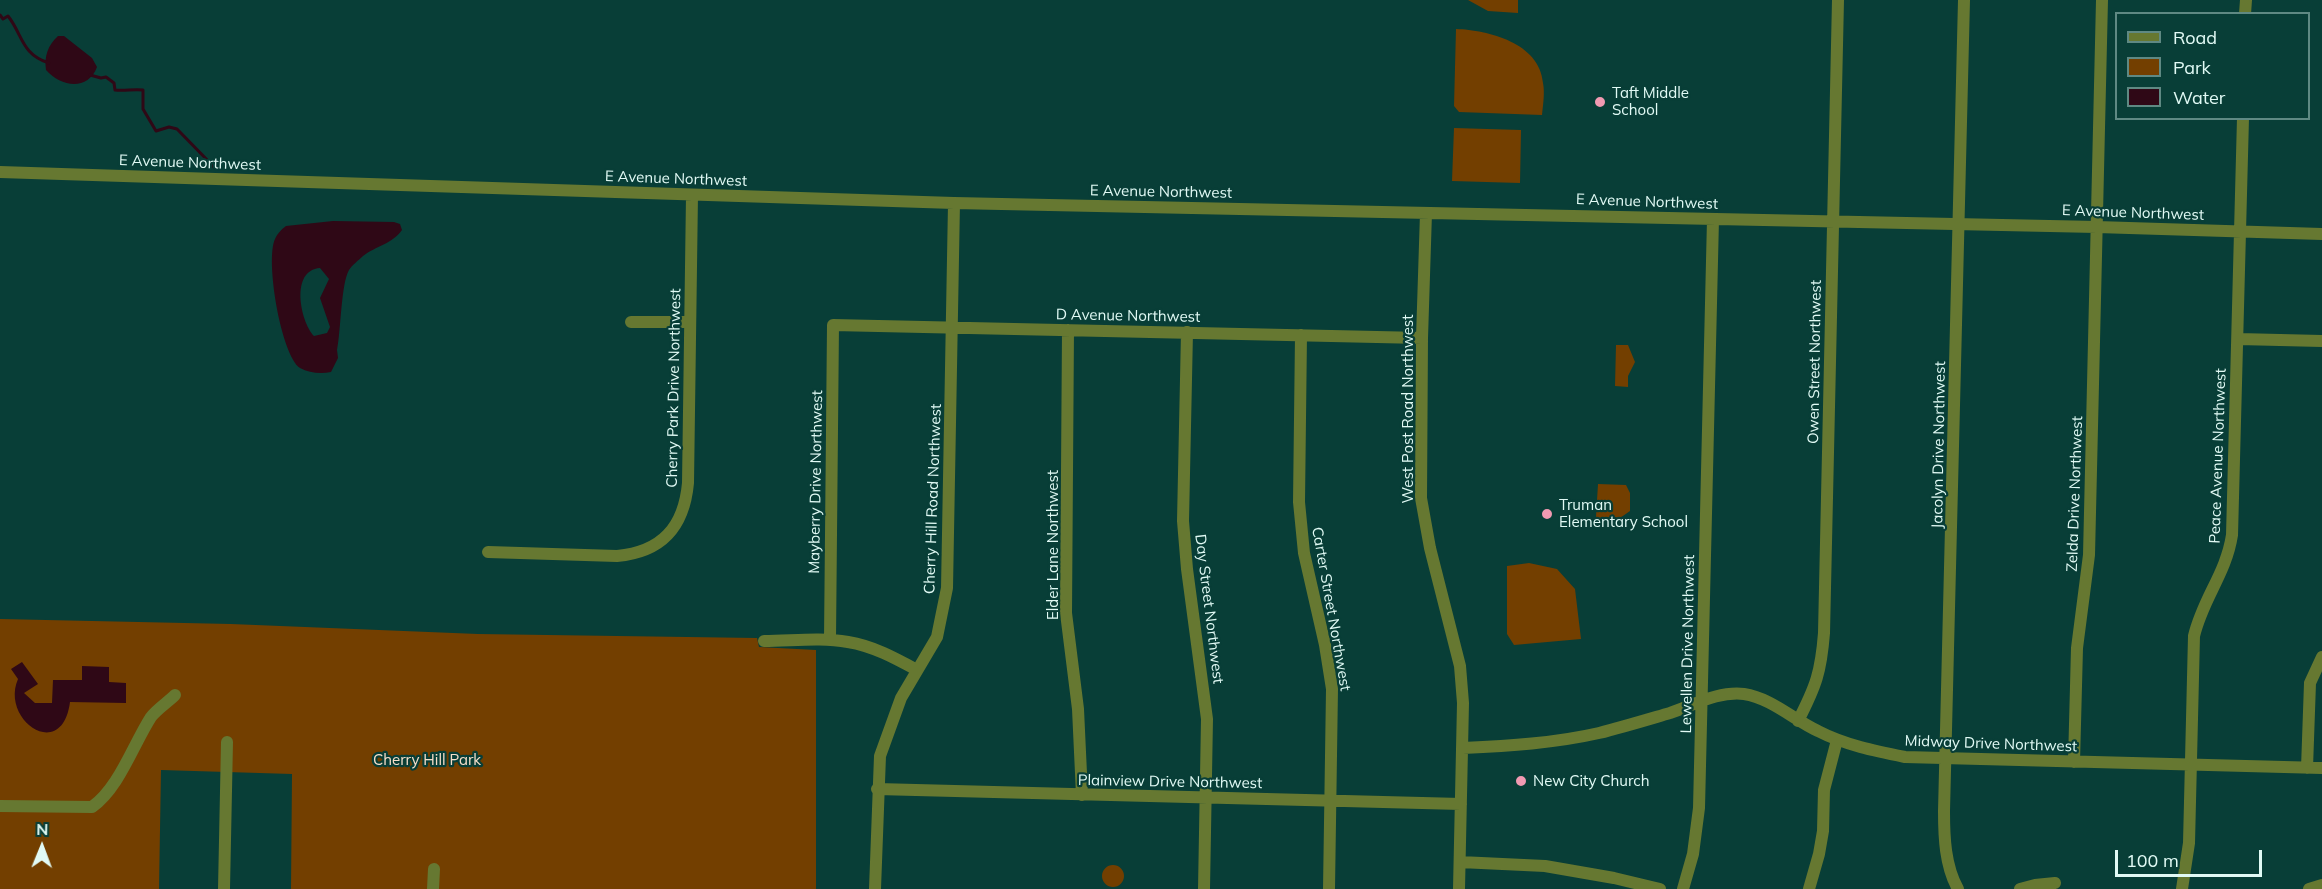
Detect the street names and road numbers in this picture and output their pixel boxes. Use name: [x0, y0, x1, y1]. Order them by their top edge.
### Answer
street label: E Avenue Northwest: [119, 152, 261, 174]
street label: E Avenue Northwest: [605, 168, 747, 190]
street label: E Avenue Northwest: [1090, 182, 1232, 202]
street label: E Avenue Northwest: [1576, 191, 1718, 213]
street label: E Avenue Northwest: [2062, 202, 2204, 224]
street label: Owen Street Northwest: [1805, 280, 1825, 444]
street label: Cherry Park Drive Northwest: [663, 288, 685, 488]
street label: D Avenue Northwest: [1056, 306, 1200, 326]
street label: West Post Road Northwest: [1399, 315, 1417, 503]
street label: Jacolyn Drive Northwest: [1929, 361, 1949, 529]
street label: Peace Avenue Northwest: [2206, 368, 2230, 544]
street label: Mayberry Drive Northwest: [805, 390, 827, 574]
street label: Cherry Hill Road Northwest: [921, 403, 945, 595]
street label: Zelda Drive Northwest: [2063, 416, 2087, 572]
street label: Elder Lane Northwest: [1044, 470, 1062, 620]
street label: Carter Street Northwest: [1308, 526, 1354, 692]
street label: Day Street Northwest: [1191, 533, 1227, 685]
street label: Lewellen Drive Northwest: [1677, 555, 1699, 733]
street label: Midway Drive Northwest: [1904, 732, 2078, 756]
street label: Plainview Drive Northwest: [1078, 771, 1262, 793]

